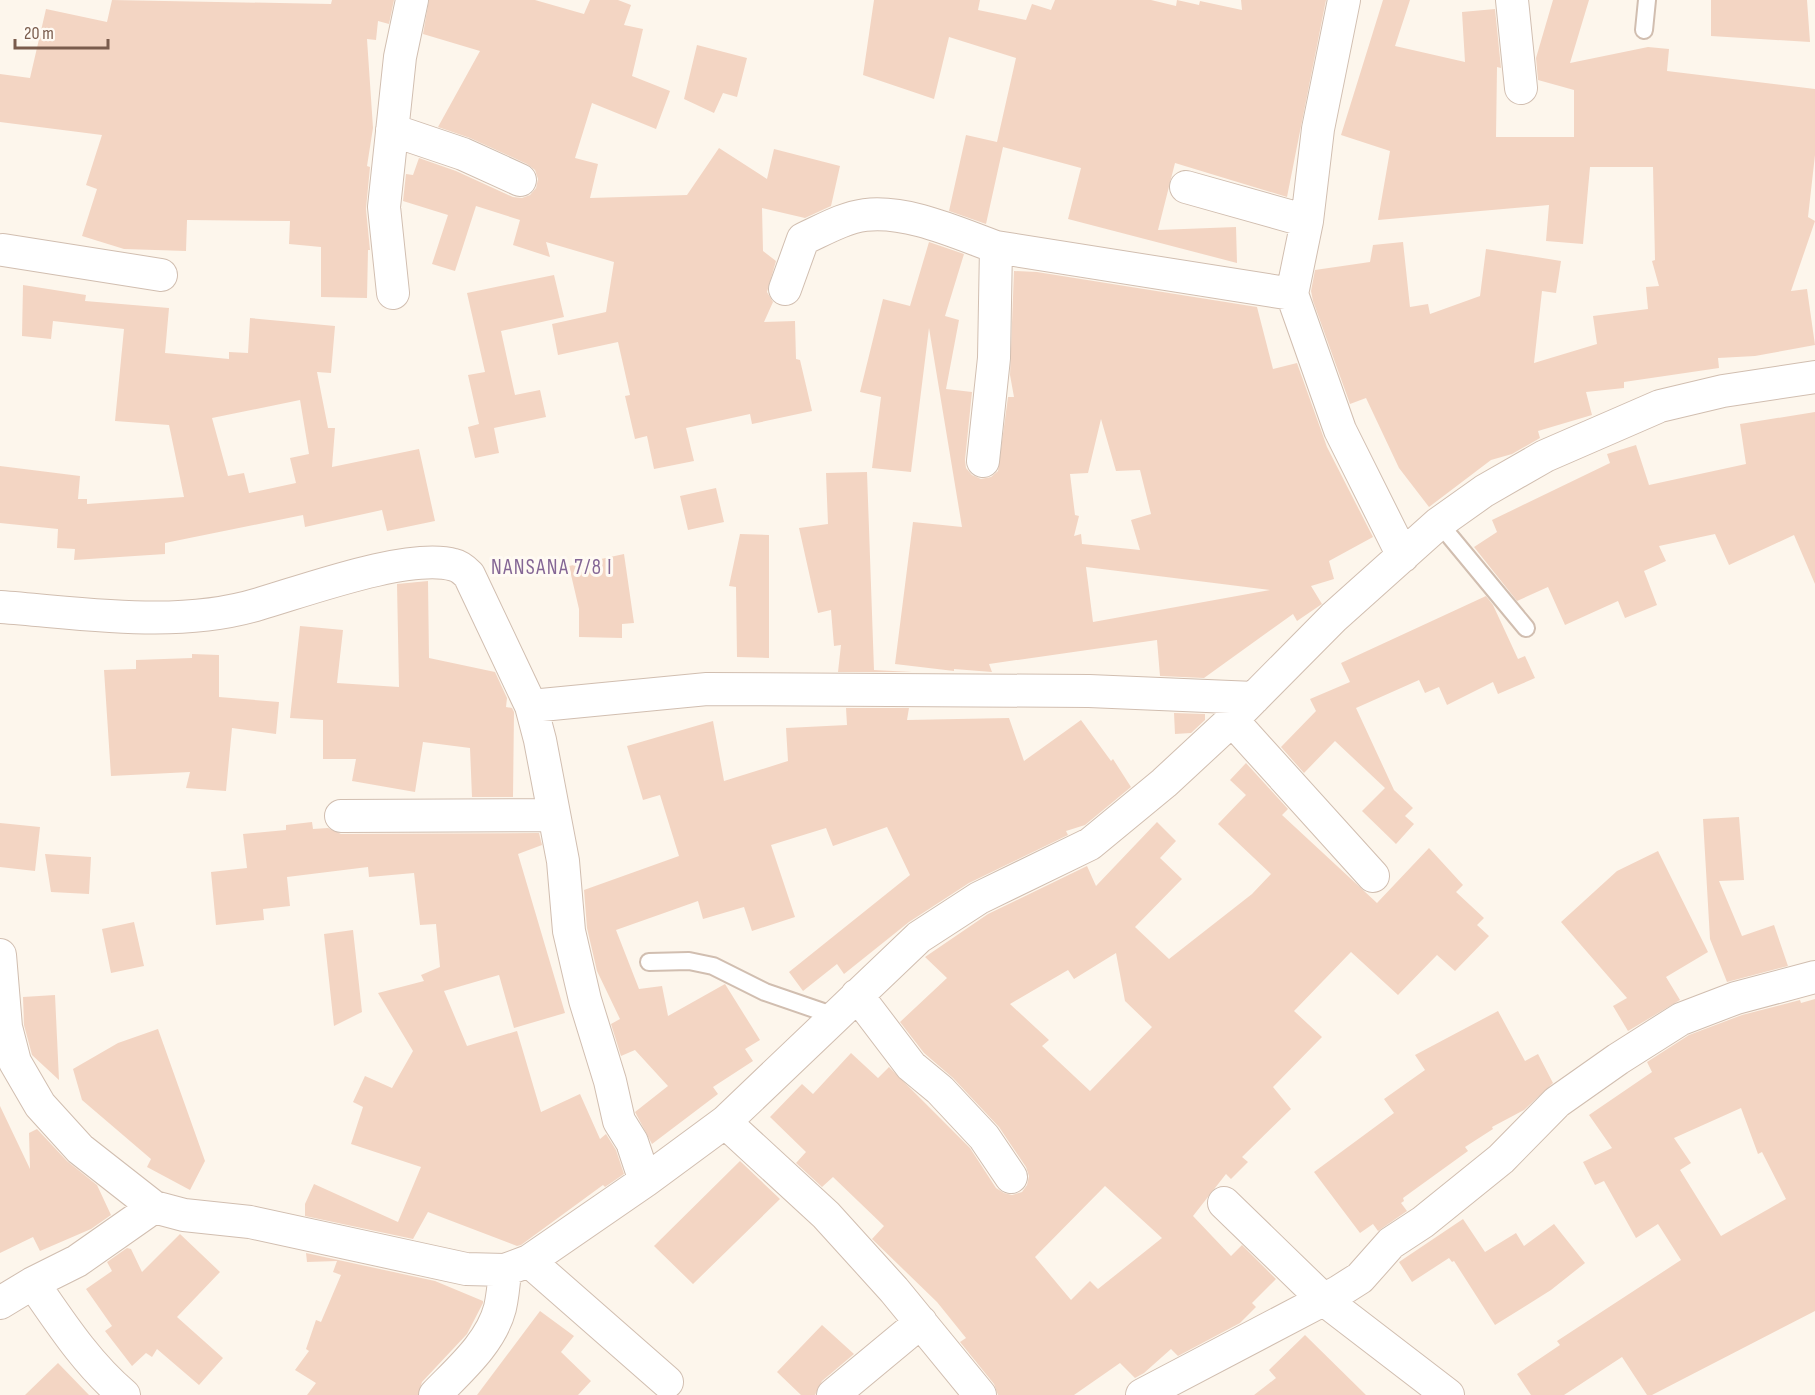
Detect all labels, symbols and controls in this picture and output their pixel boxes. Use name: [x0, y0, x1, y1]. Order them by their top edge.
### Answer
scale bar: [15, 12, 108, 50]
text: 20 m: [24, 23, 54, 44]
district label: NANSANA 7/8 I: [491, 555, 613, 580]

